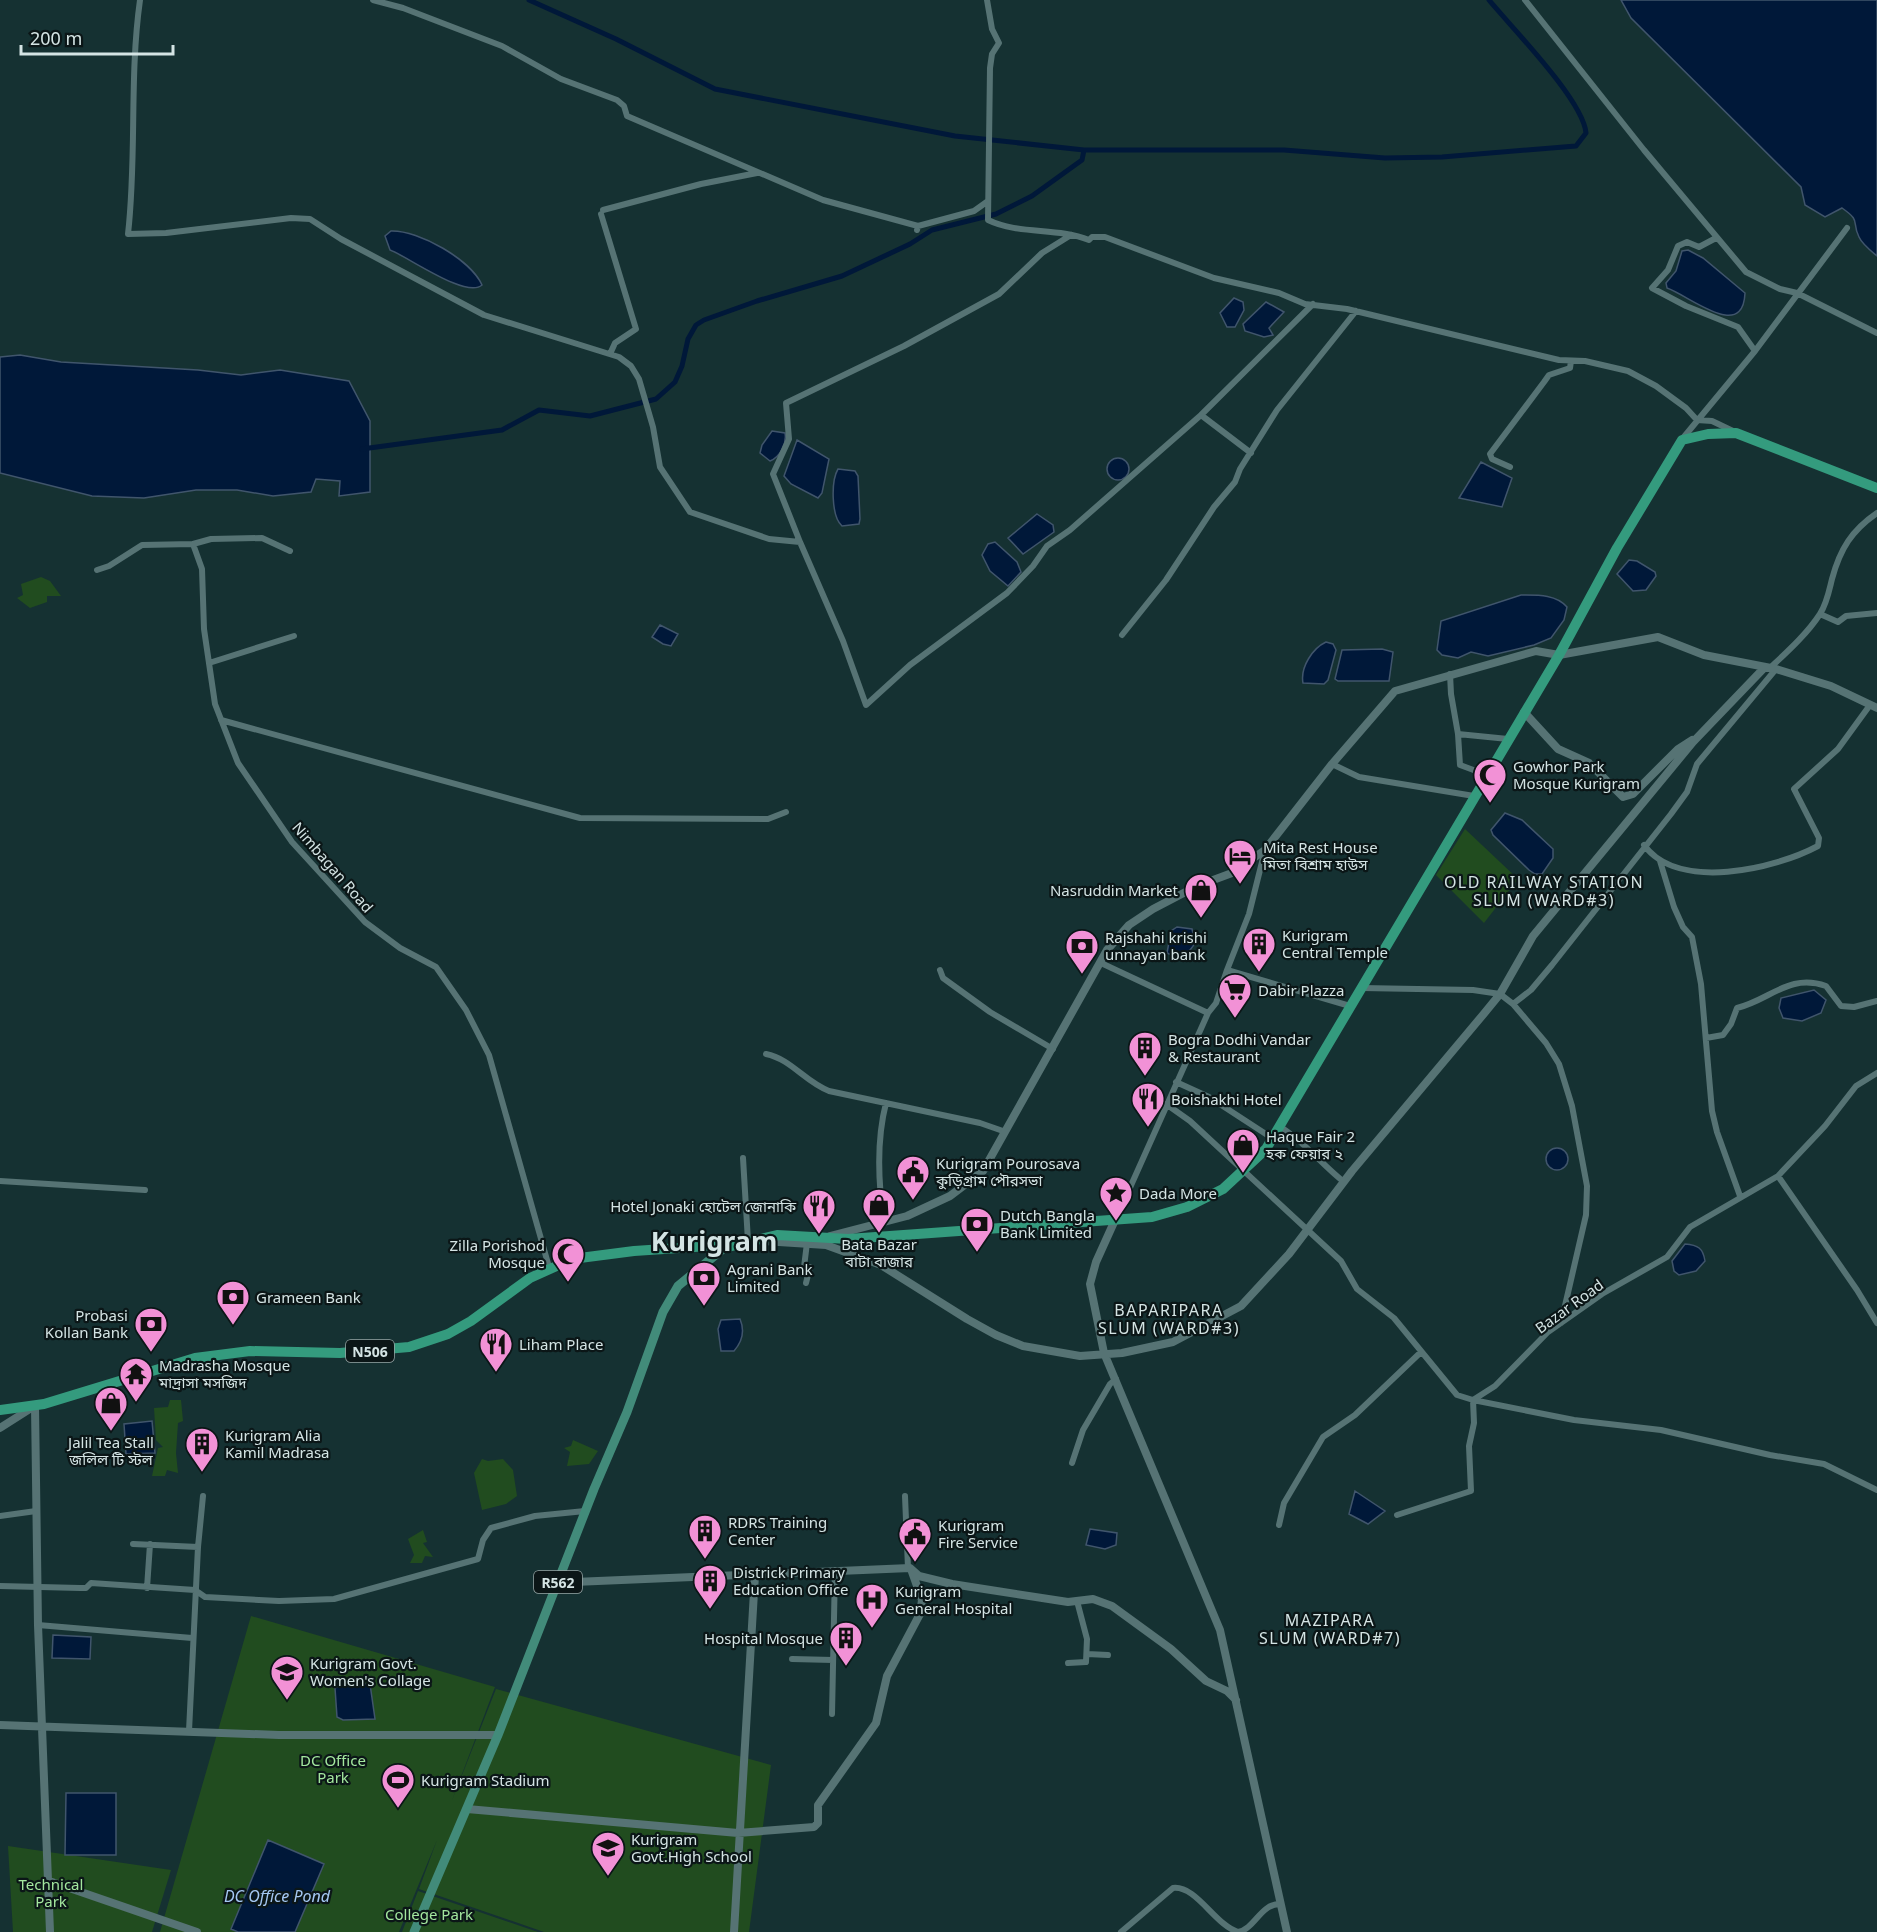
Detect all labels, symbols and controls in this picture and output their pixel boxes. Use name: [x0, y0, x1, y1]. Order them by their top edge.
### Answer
scale bar: [21, 18, 172, 56]
text: 200 m: [30, 26, 82, 50]
place label: Gowhor Park Mosque Kurigram: [1513, 756, 1640, 793]
mosque icon: Gowhor Park Mosque Kurigram: [1472, 757, 1508, 804]
street label: Nimbagan Road: [288, 817, 378, 917]
place label: Mita Rest House মিতা বিশ্রাম হাউস: [1262, 837, 1378, 874]
hotel icon: Mita Rest House মিতা বিশ্রাম হাউস: [1222, 838, 1258, 885]
district label: OLD RAILWAY STATION SLUM (WARD#3): [1444, 871, 1644, 911]
shop icon: Nasruddin Market: [1183, 872, 1219, 919]
place label: Nasruddin Market: [1050, 880, 1179, 900]
place label: Kurigram Central Temple: [1282, 925, 1388, 962]
building icon: Kurigram Central Temple: [1241, 926, 1277, 973]
place label: Rajshahi krishi unnayan bank: [1105, 927, 1207, 964]
bank icon: Rajshahi krishi unnayan bank: [1064, 928, 1100, 975]
supermarket icon: Dabir Plazza: [1217, 972, 1253, 1019]
place label: Dabir Plazza: [1258, 980, 1344, 1000]
place label: Bogra Dodhi Vandar & Restaurant: [1168, 1029, 1311, 1066]
building icon: Bogra Dodhi Vandar & Restaurant: [1127, 1030, 1163, 1077]
restaurant icon: Boishakhi Hotel: [1130, 1081, 1166, 1128]
place label: Boishakhi Hotel: [1171, 1089, 1282, 1109]
place label: Haque Fair 2 হক ফেয়ার ২: [1265, 1126, 1355, 1163]
shop icon: Haque Fair 2 হক ফেয়ার ২: [1225, 1127, 1261, 1174]
place label: Kurigram Pourosava কুড়িগ্রাম পৌরসভা: [935, 1153, 1080, 1190]
public building icon: Kurigram Pourosava কুড়িগ্রাম পৌরসভা: [895, 1154, 931, 1201]
place icon: Dada More: [1098, 1175, 1134, 1222]
place label: Dada More: [1139, 1183, 1217, 1203]
shop icon: Bata Bazar বাটা বাজার: [861, 1187, 897, 1234]
restaurant icon: Hotel Jonaki হোটেল জোনাকি: [801, 1188, 837, 1235]
place label: Hotel Jonaki হোটেল জোনাকি: [610, 1196, 797, 1216]
place label: Dutch Bangla Bank Limited: [1000, 1205, 1095, 1242]
bank icon: Dutch Bangla Bank Limited: [959, 1206, 995, 1253]
district label: Kurigram: [651, 1222, 777, 1259]
place label: Bata Bazar বাটা বাজার: [841, 1234, 917, 1271]
place label: Zilla Porishod Mosque: [450, 1235, 545, 1272]
mosque icon: Zilla Porishod Mosque: [550, 1236, 586, 1283]
place label: Agrani Bank Limited: [727, 1259, 813, 1296]
bank icon: Agrani Bank Limited: [686, 1260, 722, 1307]
street label: Bazar Road: [1531, 1274, 1607, 1338]
bank icon: Grameen Bank: [215, 1279, 251, 1326]
place label: Grameen Bank: [256, 1287, 361, 1307]
district label: BAPARIPARA SLUM (WARD#3): [1098, 1299, 1240, 1339]
place label: Probasi Kollan Bank: [45, 1305, 128, 1342]
bank icon: Probasi Kollan Bank: [133, 1306, 169, 1353]
restaurant icon: Liham Place: [478, 1326, 514, 1373]
place label: Liham Place: [519, 1334, 603, 1354]
road number: N506: [346, 1340, 394, 1362]
place label: Madrasha Mosque মাদ্রাসা মসজিদ: [158, 1355, 290, 1392]
temple icon: Madrasha Mosque মাদ্রাসা মসজিদ: [118, 1356, 154, 1403]
shop icon: Jalil Tea Stall জলিল টি স্টল: [93, 1385, 129, 1432]
place label: Kurigram Alia Kamil Madrasa: [225, 1425, 330, 1462]
building icon: Kurigram Alia Kamil Madrasa: [184, 1426, 220, 1473]
place label: Jalil Tea Stall জলিল টি স্টল: [66, 1432, 154, 1469]
place label: RDRS Training Center: [728, 1512, 827, 1549]
building icon: RDRS Training Center: [687, 1513, 723, 1560]
place label: Kurigram Fire Service: [938, 1515, 1018, 1552]
public building icon: Kurigram Fire Service: [897, 1516, 933, 1563]
place label: Districk Primary Education Office: [733, 1562, 849, 1599]
building icon: Districk Primary Education Office: [692, 1563, 728, 1610]
road number: R562: [534, 1571, 582, 1593]
place label: Kurigram General Hospital: [895, 1581, 1012, 1618]
hospital icon: Kurigram General Hospital: [854, 1582, 890, 1629]
district label: MAZIPARA SLUM (WARD#7): [1259, 1609, 1401, 1649]
building icon: Hospital Mosque: [828, 1620, 864, 1667]
place label: Hospital Mosque: [704, 1628, 823, 1648]
place label: Kurigram Govt. Women's Collage: [310, 1653, 431, 1690]
school or university icon: Kurigram Govt. Women's Collage: [269, 1654, 305, 1701]
park label: DC Office Park: [300, 1750, 366, 1787]
sports icon: Kurigram Stadium: [380, 1762, 416, 1809]
place label: Kurigram Stadium: [421, 1770, 550, 1790]
place label: Kurigram Govt.High School: [631, 1829, 752, 1866]
school or university icon: Kurigram Govt.High School: [590, 1830, 626, 1877]
park label: Technical Park: [19, 1874, 83, 1911]
water label: DC Office Pond: [224, 1885, 331, 1907]
park label: College Park: [385, 1904, 473, 1924]

